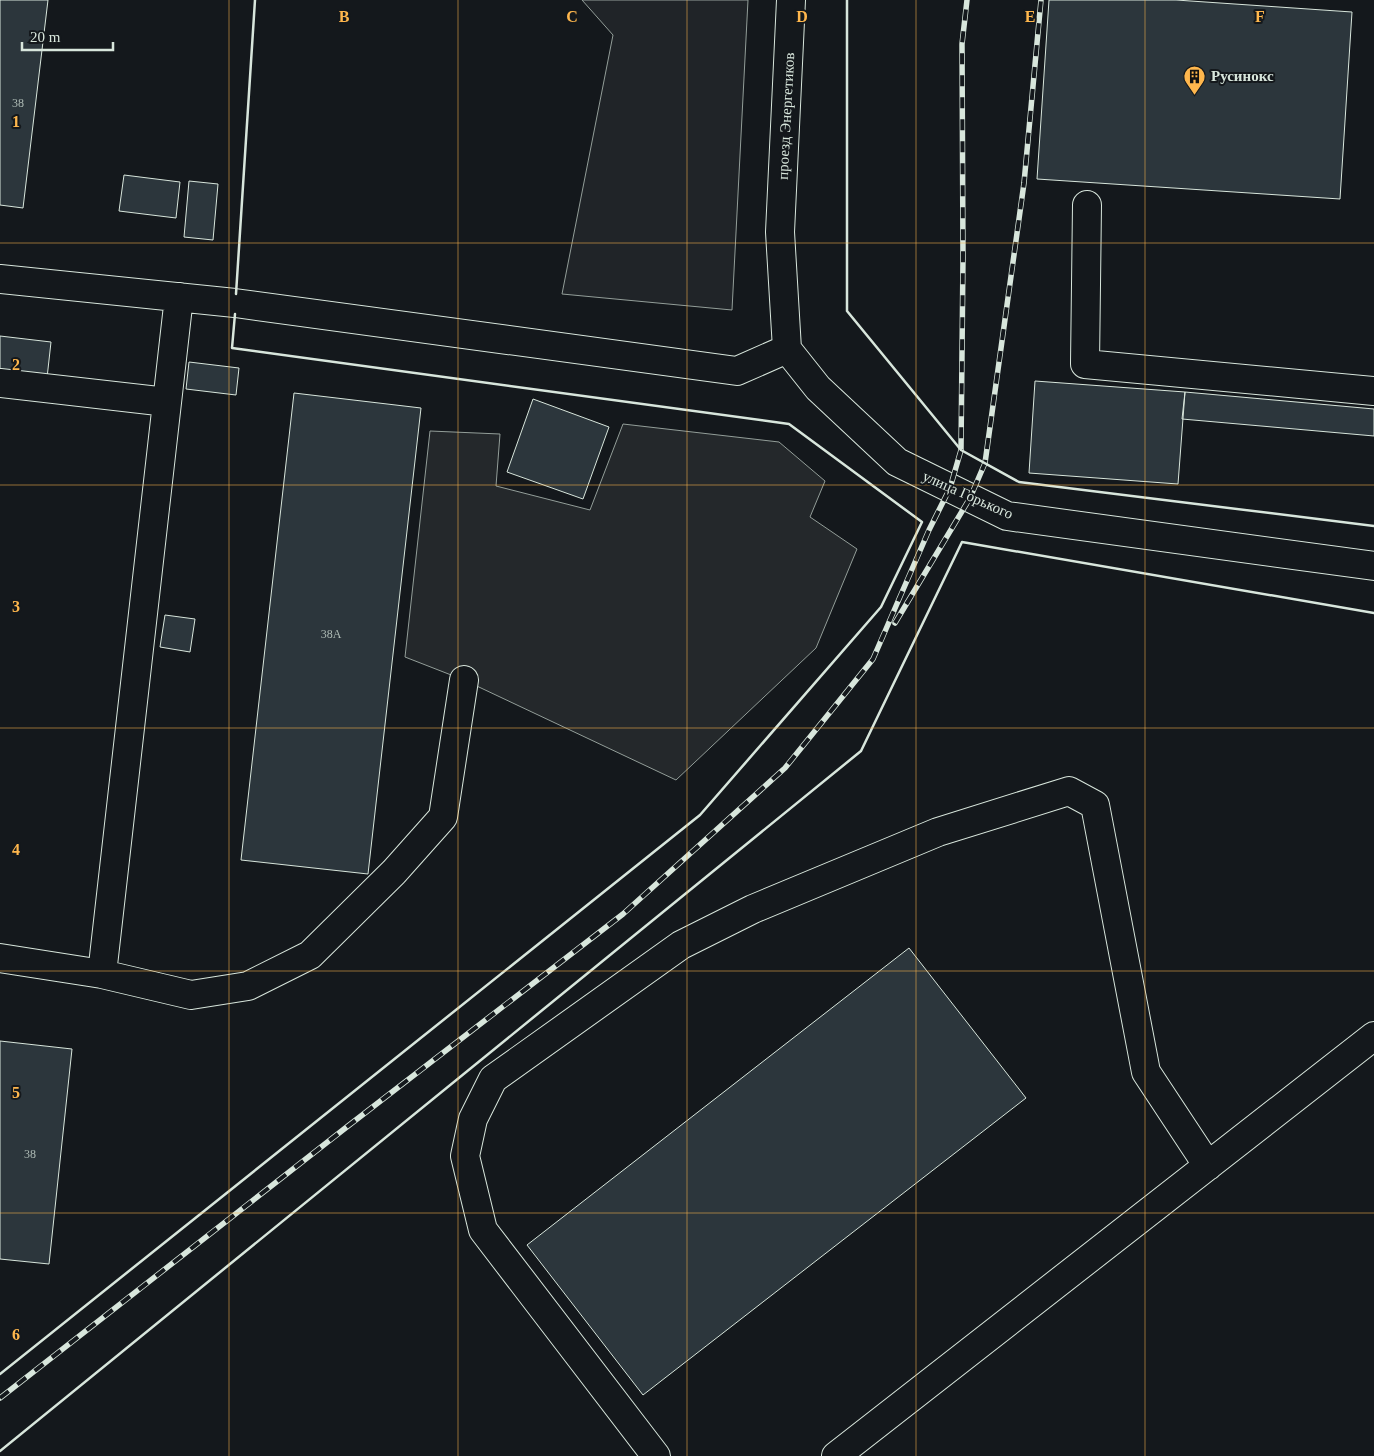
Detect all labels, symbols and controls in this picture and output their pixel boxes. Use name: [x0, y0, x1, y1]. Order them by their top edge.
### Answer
text: B: [339, 8, 350, 25]
text: C: [566, 8, 578, 25]
text: D: [796, 8, 808, 25]
text: E: [1025, 8, 1035, 25]
text: F: [1255, 8, 1265, 25]
scale bar: [22, 20, 114, 52]
text: 20 m: [30, 29, 61, 45]
street label: проезд Энергетиков: [775, 52, 797, 180]
building icon: Русинокс: [1183, 64, 1207, 95]
place label: Русинокс: [1211, 68, 1274, 84]
house number: 38: [12, 96, 24, 110]
text: 1: [12, 113, 20, 130]
text: 2: [12, 356, 20, 373]
street label: улица Горького: [920, 468, 1016, 522]
text: 3: [12, 598, 20, 615]
house number: 38А: [321, 627, 342, 641]
text: 4: [12, 841, 20, 858]
text: 5: [12, 1084, 20, 1101]
house number: 38: [24, 1147, 36, 1161]
text: 6: [12, 1326, 20, 1343]

